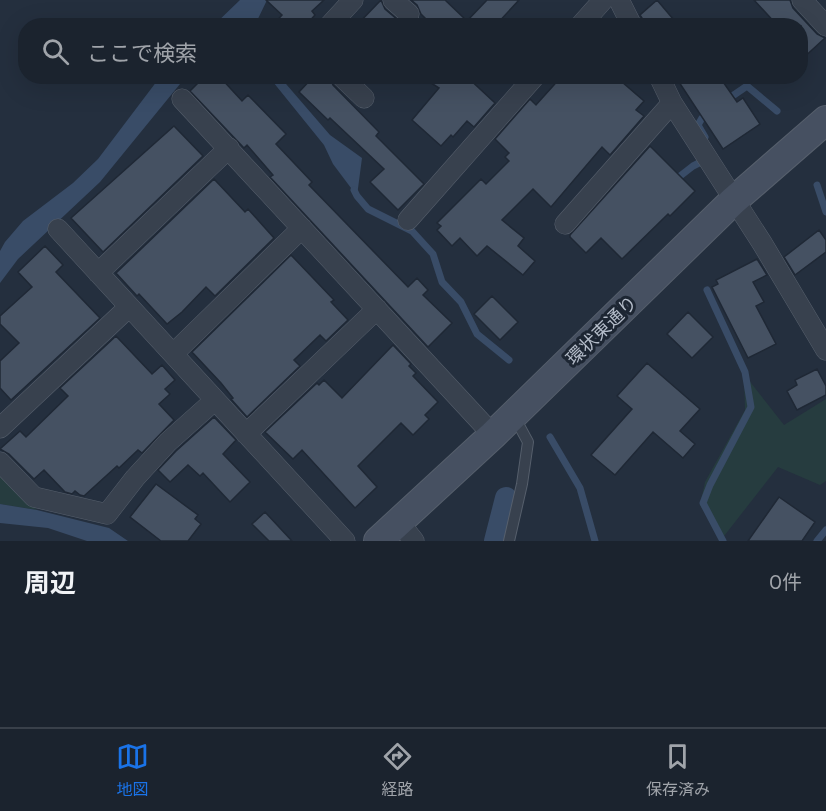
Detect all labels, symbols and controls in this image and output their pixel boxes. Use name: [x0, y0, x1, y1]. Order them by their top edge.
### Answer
search box: [18, 18, 808, 84]
icon: search: [39, 35, 72, 68]
text: ここで検索: [87, 39, 197, 66]
street label: 環状東通り: [561, 291, 641, 369]
text: 周辺: [24, 566, 76, 597]
text: 0件: [769, 569, 802, 593]
tab: 地図: [116, 740, 149, 800]
tab: 経路: [381, 740, 414, 800]
tab: 保存済み: [646, 740, 710, 800]

